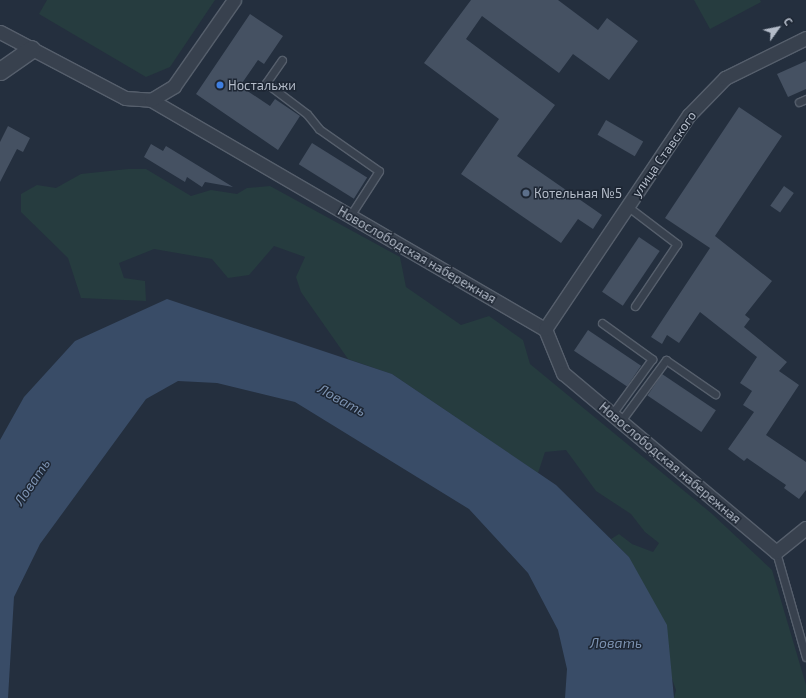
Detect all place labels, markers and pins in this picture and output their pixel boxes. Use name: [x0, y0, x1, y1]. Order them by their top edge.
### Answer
place label: Ностальжи: [228, 77, 296, 93]
marker: Ностальжи: [215, 80, 225, 90]
place label: Котельная №5: [534, 185, 622, 201]
marker: Котельная №5: [521, 188, 531, 198]

